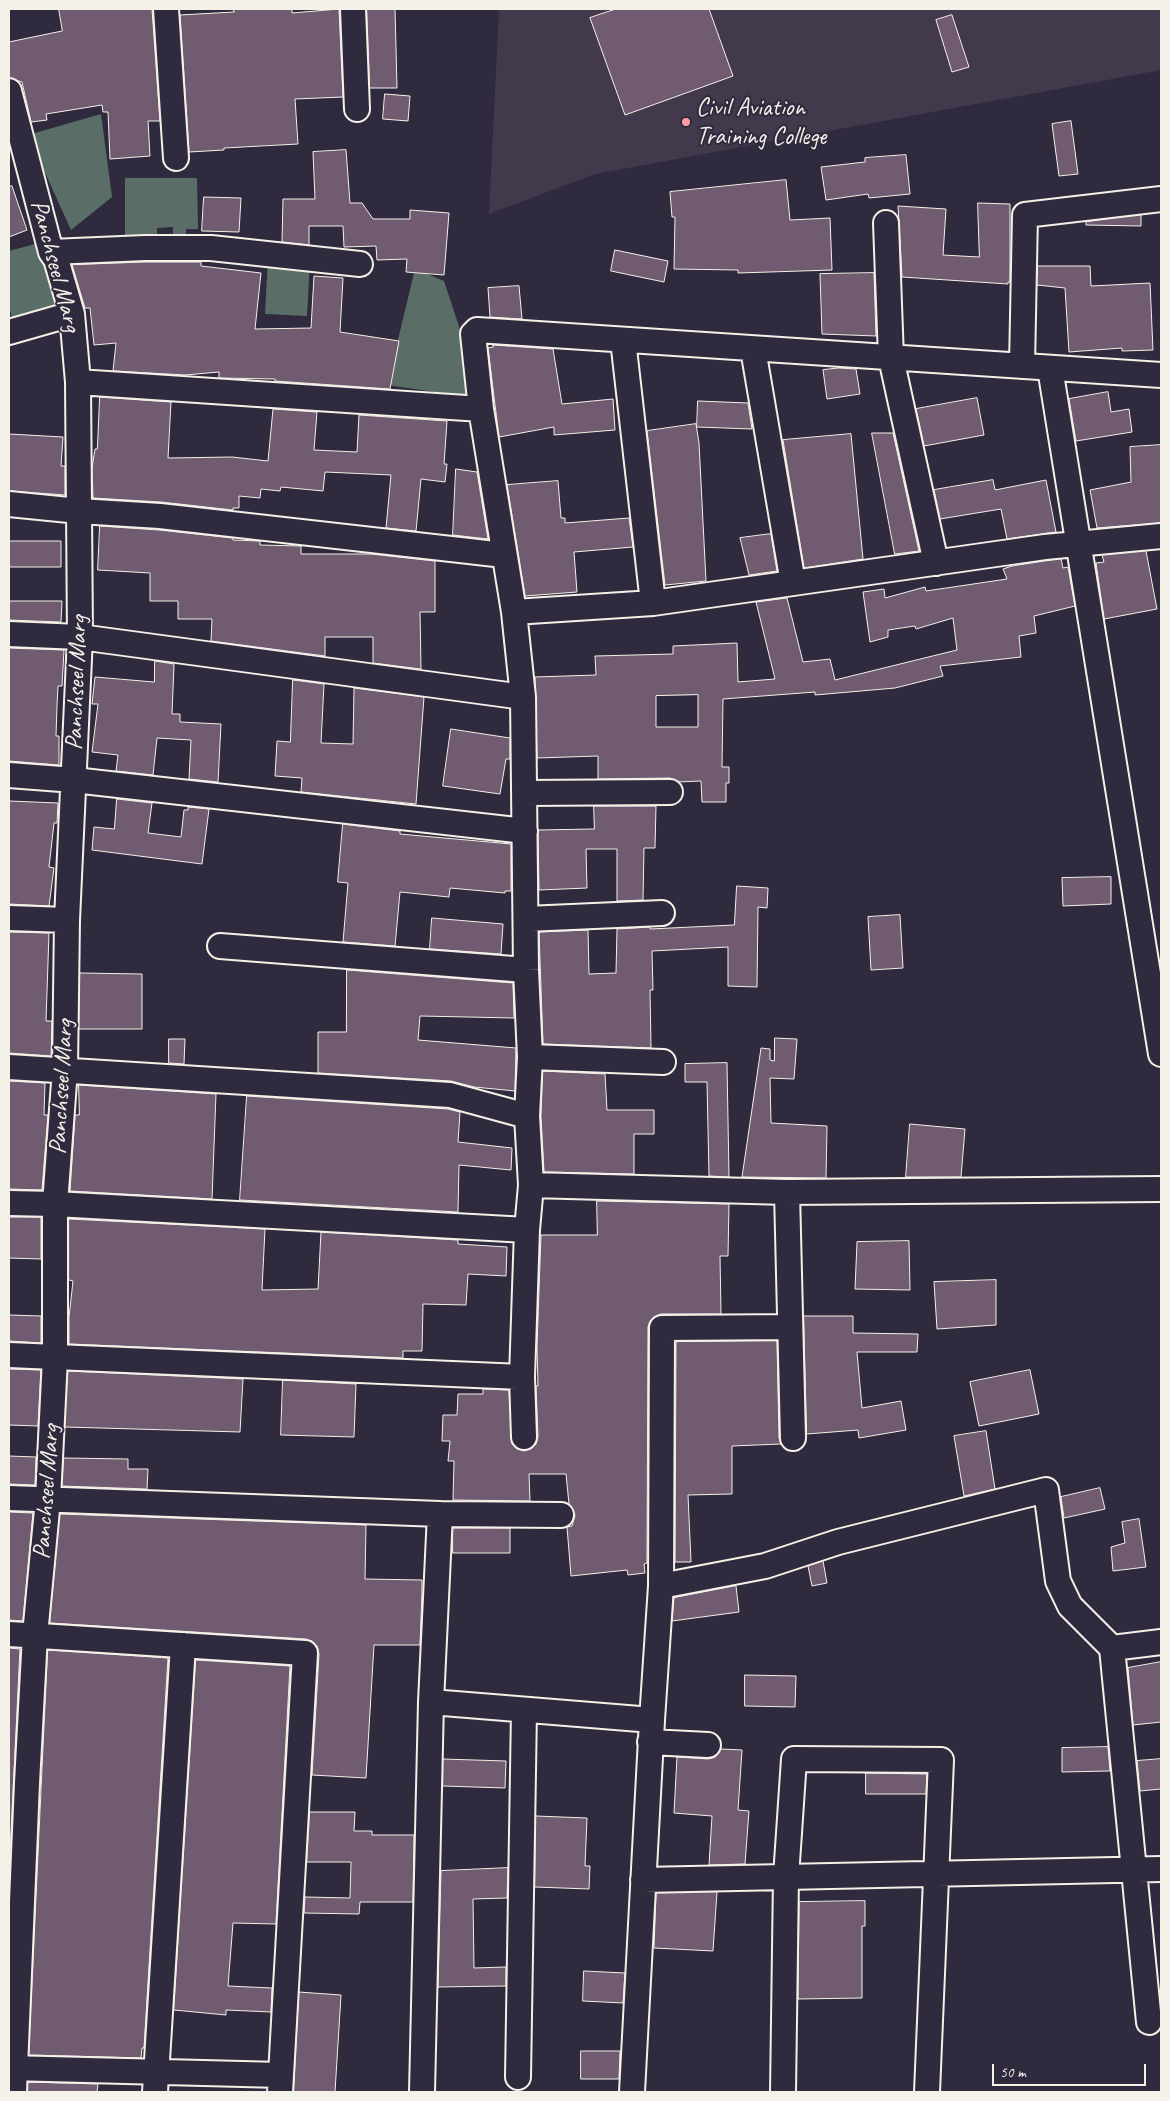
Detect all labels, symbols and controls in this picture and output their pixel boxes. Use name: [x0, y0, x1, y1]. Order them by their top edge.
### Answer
place label: Civil Aviation Training College: [696, 93, 826, 152]
marker: Civil Aviation Training College: [680, 116, 692, 128]
street label: Panchseel Marg: [23, 197, 87, 335]
street label: Panchseel Marg: [60, 615, 94, 751]
street label: Panchseel Marg: [43, 1019, 81, 1155]
street label: Panchseel Marg: [27, 1424, 67, 1560]
scale bar: [995, 2054, 1149, 2086]
text: 50 m: [1000, 2063, 1026, 2082]

